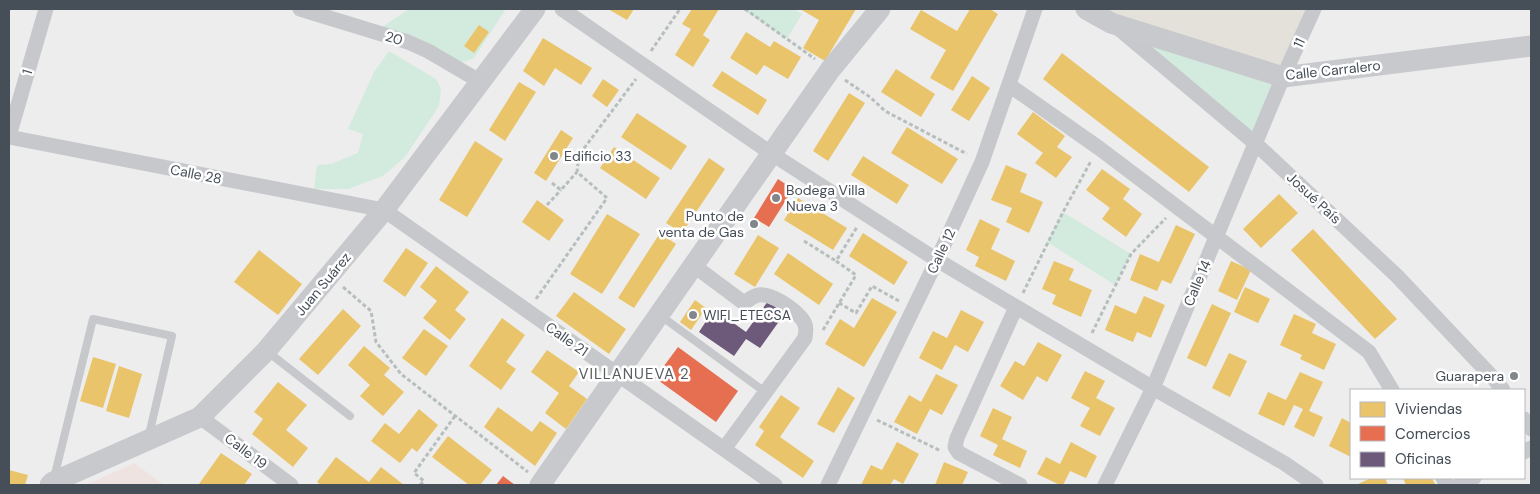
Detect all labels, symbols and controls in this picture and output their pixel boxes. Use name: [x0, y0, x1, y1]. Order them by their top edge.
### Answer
street label: 20: [383, 27, 405, 49]
street label: 11: [1289, 35, 1309, 51]
street label: Calle Carralero: [1285, 56, 1381, 84]
street label: 1: [18, 67, 36, 77]
place label: Edificio 33: [564, 147, 632, 165]
marker: Edificio 33: [548, 150, 560, 162]
street label: Calle 28: [169, 160, 223, 188]
street label: Josué País: [1283, 168, 1345, 228]
place label: Bodega Villa Nueva 3: [786, 181, 865, 215]
marker: Bodega Villa Nueva 3: [770, 192, 782, 204]
place label: Punto de venta de Gas: [658, 207, 744, 241]
marker: Punto de venta de Gas: [748, 218, 760, 230]
street label: Calle 12: [923, 225, 959, 277]
street label: Juan Suárez: [291, 249, 355, 319]
street label: Calle 14: [1179, 257, 1215, 309]
place label: WIFI_ETECSA: [703, 306, 791, 324]
marker: WIFI_ETECSA: [687, 309, 699, 321]
street label: Calle 21: [542, 318, 592, 360]
district label: VILLANUEVA 2: [578, 364, 690, 384]
place label: Guarapera: [1435, 367, 1504, 385]
marker: Guarapera: [1508, 370, 1520, 382]
legend: [1350, 389, 1525, 479]
text: Viviendas: [1395, 399, 1462, 419]
text: Comercios: [1395, 424, 1470, 444]
street label: Calle 19: [221, 429, 271, 473]
text: Oficinas: [1395, 449, 1452, 469]

